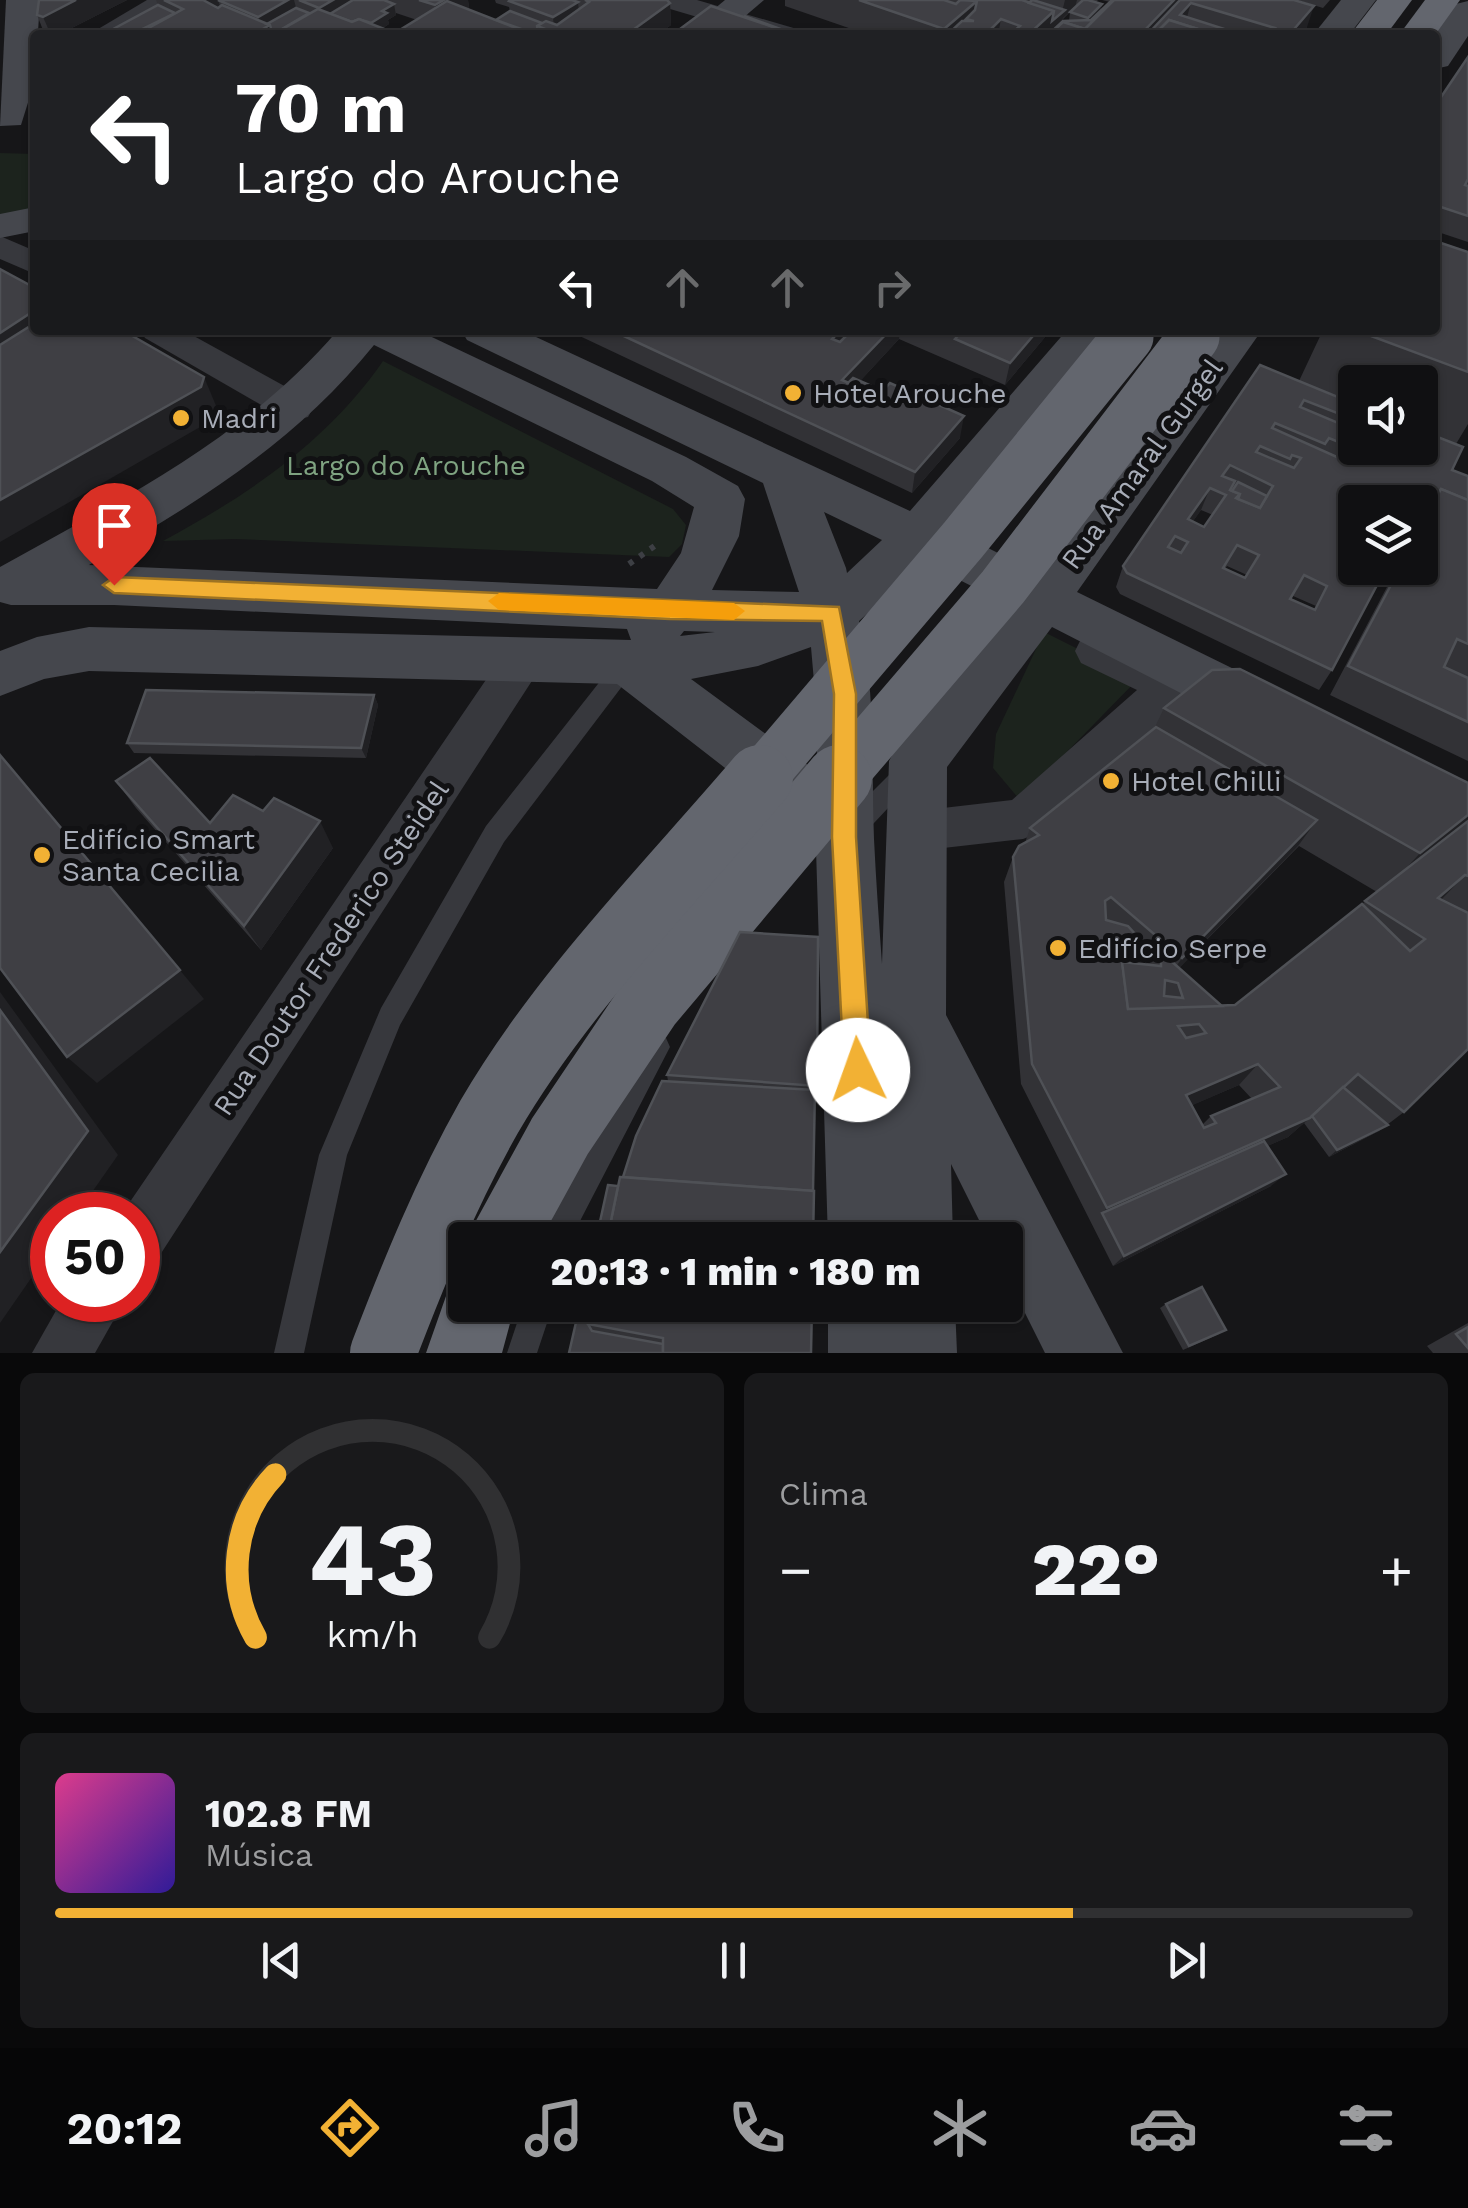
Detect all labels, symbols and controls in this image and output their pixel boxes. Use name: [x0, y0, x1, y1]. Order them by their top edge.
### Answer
text: 70 m: [235, 67, 407, 149]
icon: left: [70, 70, 200, 200]
text: Largo do Arouche: [235, 151, 621, 204]
icon: left: [550, 260, 605, 315]
icon: ahead: [655, 260, 710, 315]
icon: ahead: [760, 260, 815, 315]
icon: right: [865, 260, 920, 315]
street label: Rua Amaral Gurgel: [1055, 352, 1230, 576]
map controls: [1338, 365, 1438, 585]
button: sound: [1338, 365, 1438, 465]
place label: Hotel Arouche: [813, 377, 1006, 410]
marker: Hotel Arouche: [782, 382, 804, 404]
place label: Madri: [201, 402, 277, 435]
marker: Madri: [170, 407, 192, 429]
park label: Largo do Arouche: [286, 449, 526, 482]
pin: [72, 483, 157, 586]
button: layers: [1338, 485, 1438, 585]
icon: arrive: [87, 498, 142, 553]
place label: Hotel Chilli: [1131, 765, 1281, 798]
marker: Hotel Chilli: [1100, 770, 1122, 792]
street label: Rua Doutor Frederico Steidel: [206, 774, 456, 1122]
place label: Edifício Smart Santa Cecilia: [62, 823, 255, 888]
marker: Edifício Smart Santa Cecilia: [31, 844, 53, 866]
place label: Edifício Serpe: [1078, 932, 1268, 965]
marker: Edifício Serpe: [1047, 937, 1069, 959]
position arrow: [806, 1018, 910, 1122]
speed limit sign: 50: [30, 1192, 160, 1322]
text: 20:13 · 1 min · 180 m: [550, 1250, 921, 1294]
text: Clima: [779, 1475, 868, 1513]
text: 43: [308, 1498, 436, 1620]
text: 22°: [1032, 1525, 1160, 1613]
text: −: [779, 1538, 812, 1602]
text: +: [1380, 1538, 1413, 1602]
text: km/h: [326, 1614, 418, 1656]
text: 102.8 FM: [205, 1792, 372, 1836]
text: Música: [205, 1836, 313, 1874]
icon: previous: [254, 1933, 309, 1988]
icon: pause: [706, 1933, 761, 1988]
icon: next: [1159, 1933, 1214, 1988]
icon: directions: [315, 2093, 385, 2163]
icon: music: [519, 2093, 589, 2163]
icon: phone: [722, 2093, 792, 2163]
icon: climate: [925, 2093, 995, 2163]
icon: car: [1128, 2093, 1198, 2163]
icon: filters: [1331, 2093, 1401, 2163]
text: 20:12: [67, 2102, 182, 2155]

